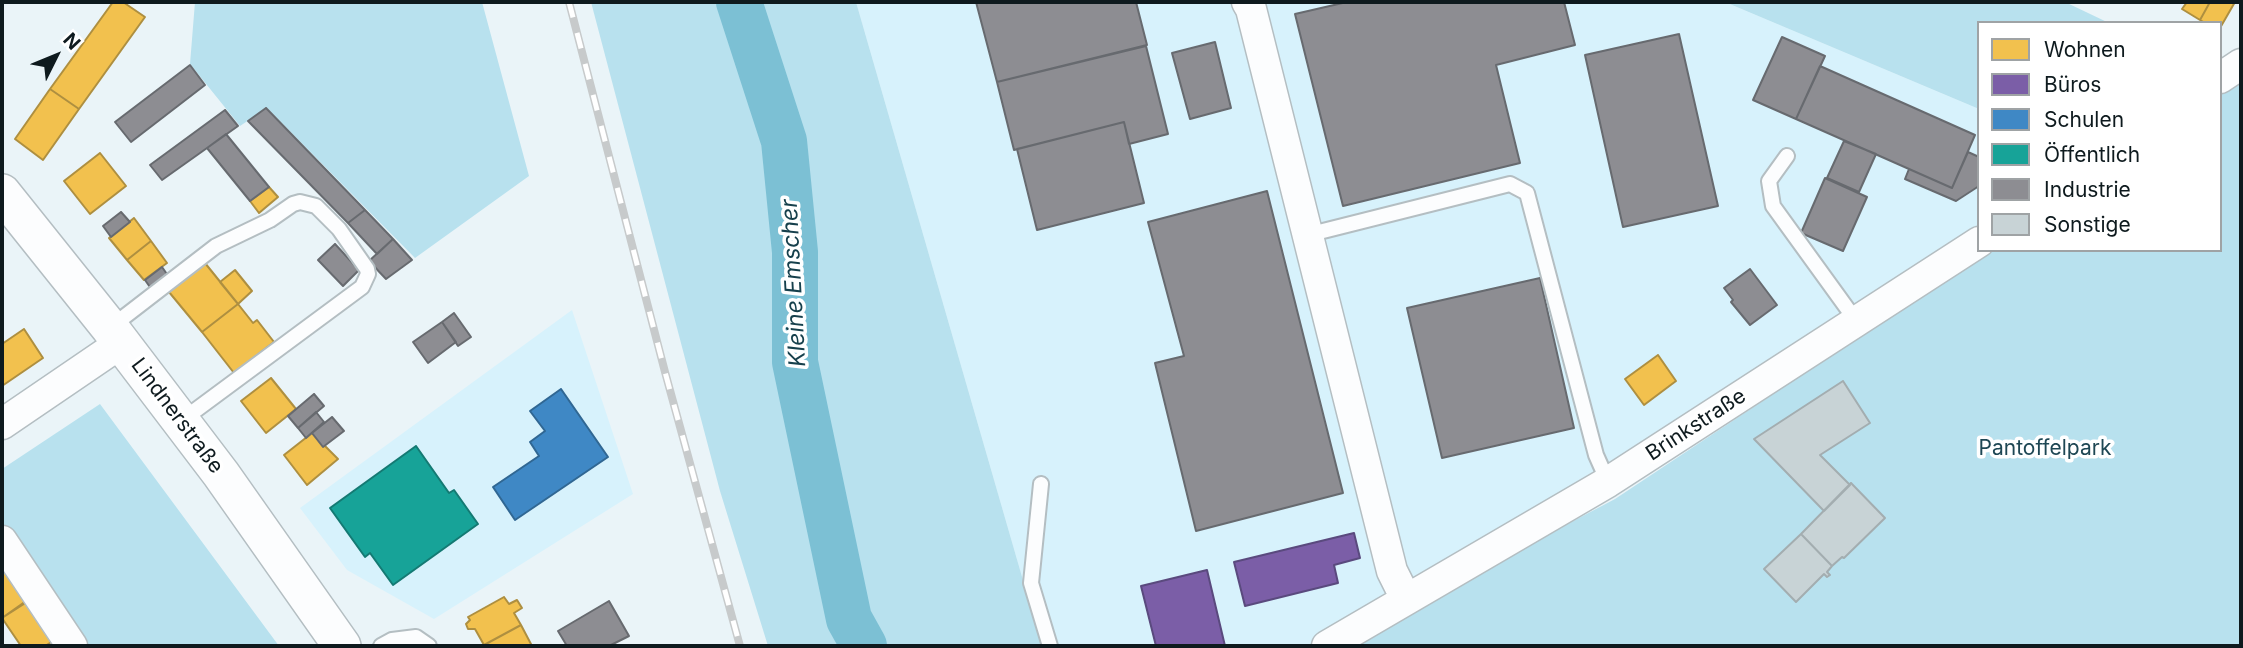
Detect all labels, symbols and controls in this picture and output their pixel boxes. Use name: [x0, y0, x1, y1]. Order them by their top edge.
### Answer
north arrow: [21, 21, 91, 91]
legend: [1977, 21, 2222, 252]
text: N: [58, 28, 85, 54]
text: Wohnen: [2044, 37, 2126, 62]
text: Büros: [2044, 72, 2101, 97]
text: Schulen: [2044, 107, 2124, 132]
text: Öffentlich: [2044, 142, 2140, 167]
text: Industrie: [2044, 177, 2131, 202]
water label: Kleine Emscher: [776, 198, 812, 368]
text: Sonstige: [2044, 212, 2131, 237]
street label: Lindnerstraße: [126, 353, 228, 479]
street label: Brinkstraße: [1641, 383, 1751, 467]
park label: Pantoffelpark: [1979, 436, 2111, 462]

